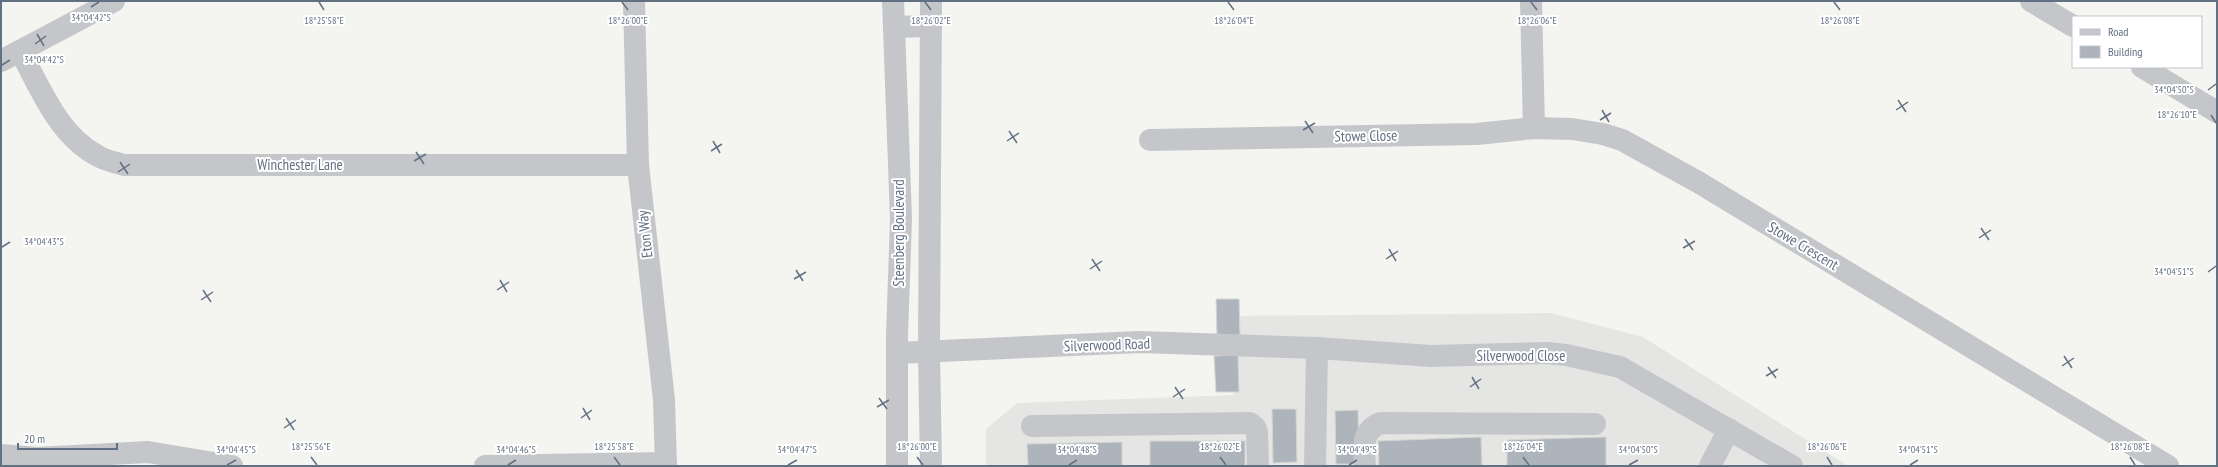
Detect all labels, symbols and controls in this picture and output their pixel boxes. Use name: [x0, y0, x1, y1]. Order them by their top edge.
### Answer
text: 34°04'42"S: [71, 11, 111, 24]
text: 18°25'58"E: [304, 14, 344, 27]
text: 18°26'00"E: [608, 14, 648, 27]
text: 18°26'02"E: [911, 14, 951, 27]
text: 18°26'04"E: [1214, 14, 1254, 27]
text: 18°26'06"E: [1517, 14, 1557, 27]
text: 18°26'08"E: [1820, 14, 1860, 27]
legend: [2072, 16, 2202, 68]
text: Road: [2108, 24, 2128, 39]
text: Building: [2108, 44, 2143, 59]
text: 34°04'42"S: [24, 53, 64, 66]
text: 34°04'50"S: [2154, 83, 2194, 96]
text: 18°26'10"E: [2157, 108, 2197, 121]
street label: Stowe Close: [1334, 125, 1398, 146]
street label: Winchester Lane: [257, 155, 343, 174]
street label: Steenberg Boulevard: [889, 179, 908, 287]
street label: Eton Way: [633, 209, 656, 259]
street label: Stowe Crescent: [1765, 217, 1842, 274]
text: 34°04'43"S: [24, 235, 64, 248]
text: 34°04'51"S: [2154, 265, 2194, 278]
street label: Silverwood Road: [1064, 334, 1150, 355]
street label: Silverwood Close: [1477, 346, 1565, 365]
scale bar: [18, 425, 117, 451]
text: 20 m: [24, 431, 45, 446]
text: 18°25'56"E: [291, 440, 331, 453]
text: 18°25'58"E: [594, 440, 634, 453]
text: 18°26'00"E: [897, 440, 937, 453]
text: 18°26'02"E: [1200, 440, 1240, 453]
text: 18°26'04"E: [1503, 440, 1543, 453]
text: 18°26'06"E: [1807, 440, 1847, 453]
text: 18°26'08"E: [2110, 440, 2150, 453]
text: 34°04'45"S: [216, 443, 256, 456]
text: 34°04'46"S: [496, 443, 536, 456]
text: 34°04'47"S: [777, 443, 817, 456]
text: 34°04'48"S: [1057, 443, 1097, 456]
text: 34°04'49"S: [1337, 443, 1377, 456]
text: 34°04'50"S: [1618, 443, 1658, 456]
text: 34°04'51"S: [1898, 443, 1938, 456]

